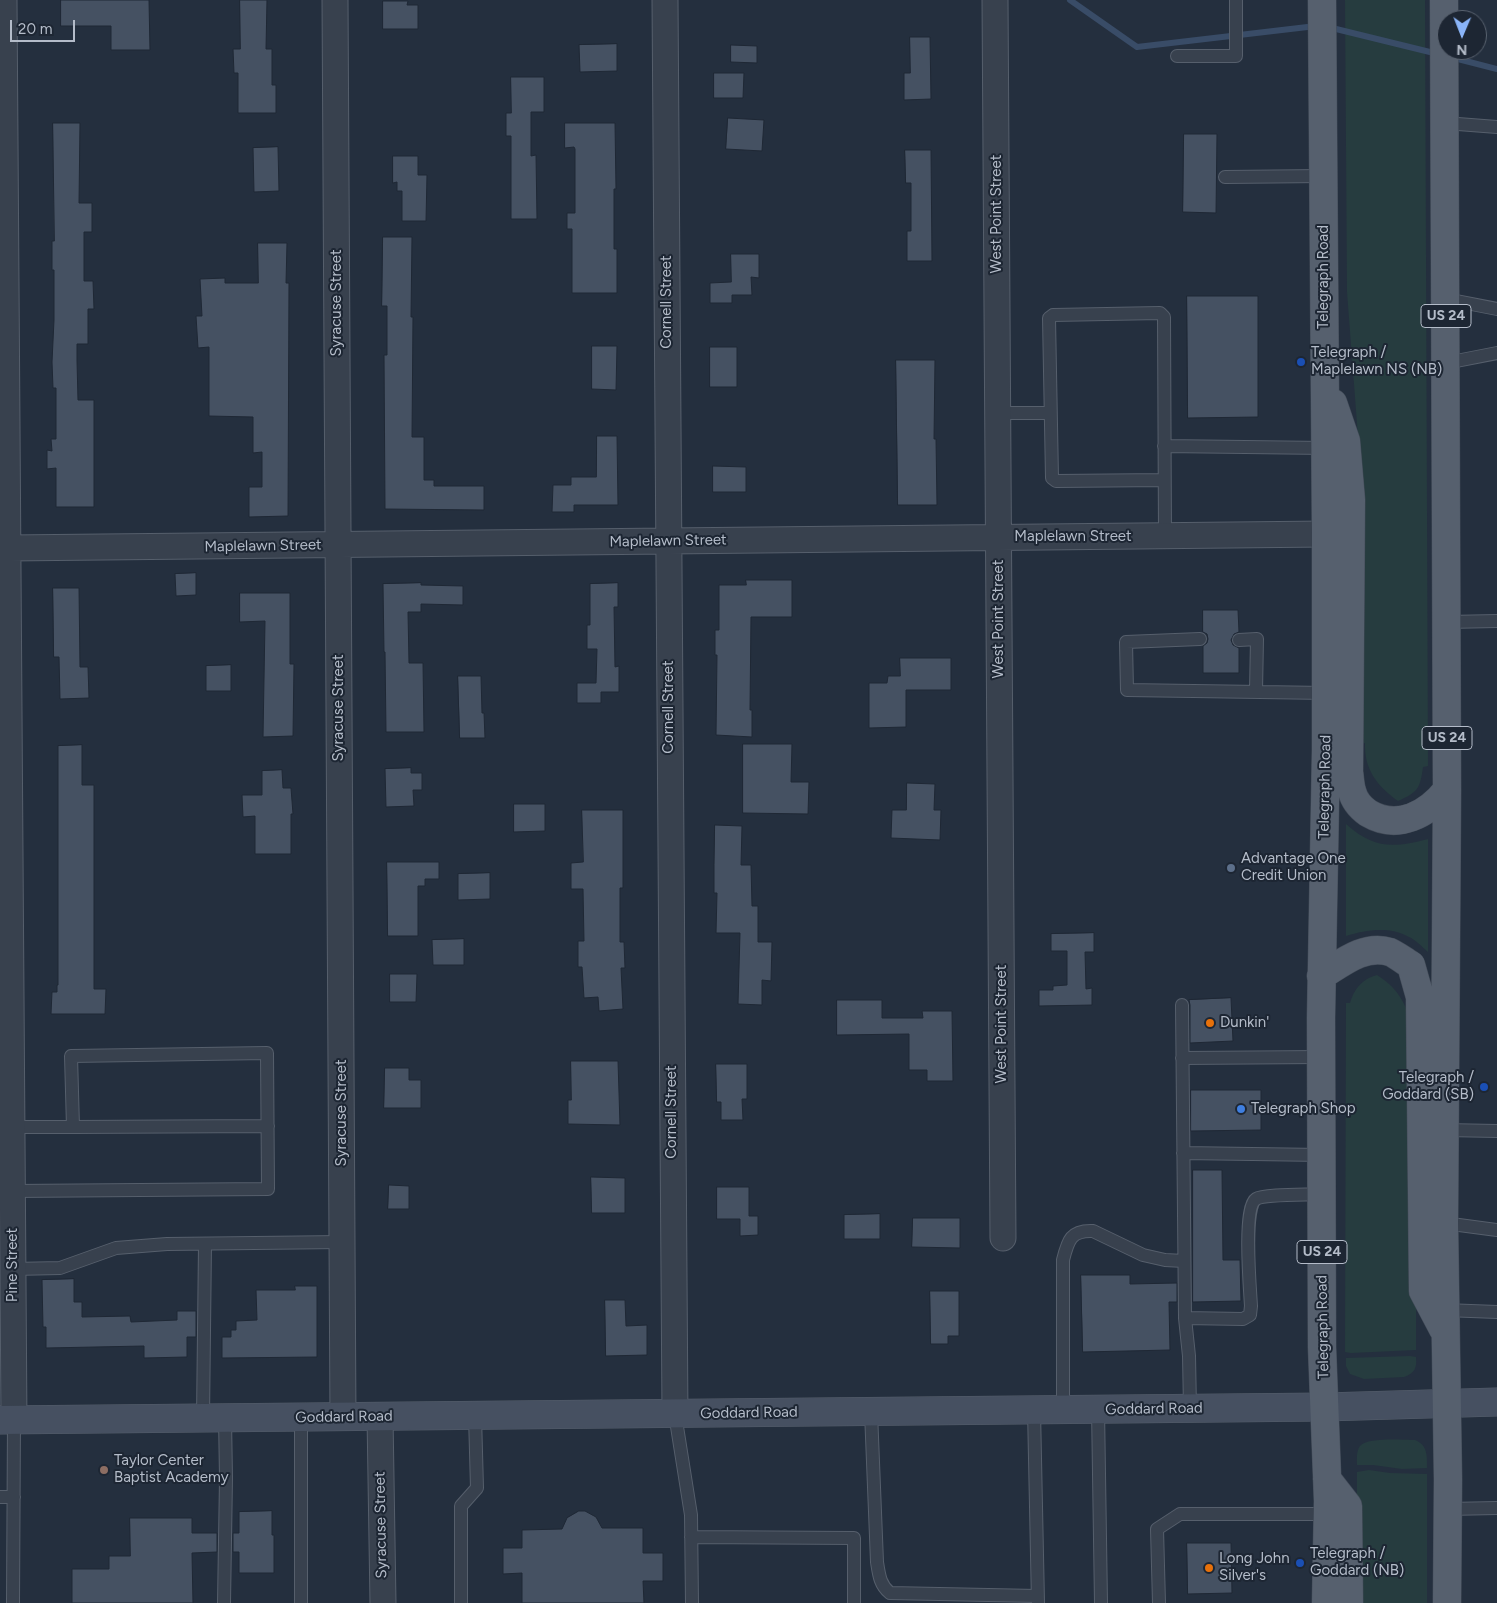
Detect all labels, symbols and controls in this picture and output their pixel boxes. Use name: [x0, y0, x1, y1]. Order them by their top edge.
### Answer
scale bar: [12, 10, 78, 42]
north arrow: [1437, 10, 1487, 60]
text: 20 m: [18, 20, 52, 38]
text: N: [1456, 41, 1467, 58]
street label: West Point Street: [988, 155, 1006, 273]
street label: Telegraph Road: [1315, 225, 1333, 329]
street label: Syracuse Street: [328, 249, 346, 357]
street label: Cornell Street: [658, 255, 676, 349]
road number: US 24: [1421, 304, 1471, 328]
place label: Telegraph / Maplelawn NS (NB): [1311, 344, 1442, 379]
marker: Telegraph / Maplelawn NS (NB): [1295, 356, 1307, 368]
street label: Maplelawn Street: [1014, 528, 1132, 546]
street label: Maplelawn Street: [609, 531, 727, 551]
street label: Maplelawn Street: [204, 536, 322, 556]
street label: West Point Street: [990, 560, 1008, 678]
street label: Syracuse Street: [330, 654, 348, 762]
street label: Cornell Street: [660, 660, 678, 754]
road number: US 24: [1422, 726, 1472, 750]
street label: Telegraph Road: [1315, 735, 1335, 839]
place label: Advantage One Credit Union: [1241, 850, 1346, 885]
marker: Advantage One Credit Union: [1225, 862, 1237, 874]
street label: West Point Street: [993, 965, 1011, 1083]
place label: Dunkin': [1220, 1014, 1269, 1032]
marker: Dunkin': [1204, 1017, 1216, 1029]
street label: Syracuse Street: [333, 1059, 351, 1167]
street label: Cornell Street: [663, 1065, 681, 1159]
place label: Telegraph / Goddard (SB): [1382, 1069, 1474, 1104]
marker: Telegraph / Goddard (SB): [1478, 1081, 1490, 1093]
place label: Telegraph Shop: [1251, 1100, 1356, 1118]
marker: Telegraph Shop: [1235, 1103, 1247, 1115]
street label: Pine Street: [4, 1228, 22, 1302]
road number: US 24: [1297, 1240, 1347, 1264]
street label: Telegraph Road: [1313, 1275, 1333, 1379]
street label: Goddard Road: [1105, 1399, 1203, 1419]
street label: Goddard Road: [700, 1403, 798, 1423]
street label: Goddard Road: [295, 1407, 393, 1427]
place label: Taylor Center Baptist Academy: [114, 1452, 229, 1487]
marker: Taylor Center Baptist Academy: [98, 1464, 110, 1476]
street label: Syracuse Street: [371, 1471, 391, 1579]
place label: Telegraph / Goddard (NB): [1310, 1545, 1404, 1580]
place label: Long John Silver's: [1219, 1550, 1290, 1585]
marker: Telegraph / Goddard (NB): [1294, 1557, 1306, 1569]
marker: Long John Silver's: [1203, 1562, 1215, 1574]

